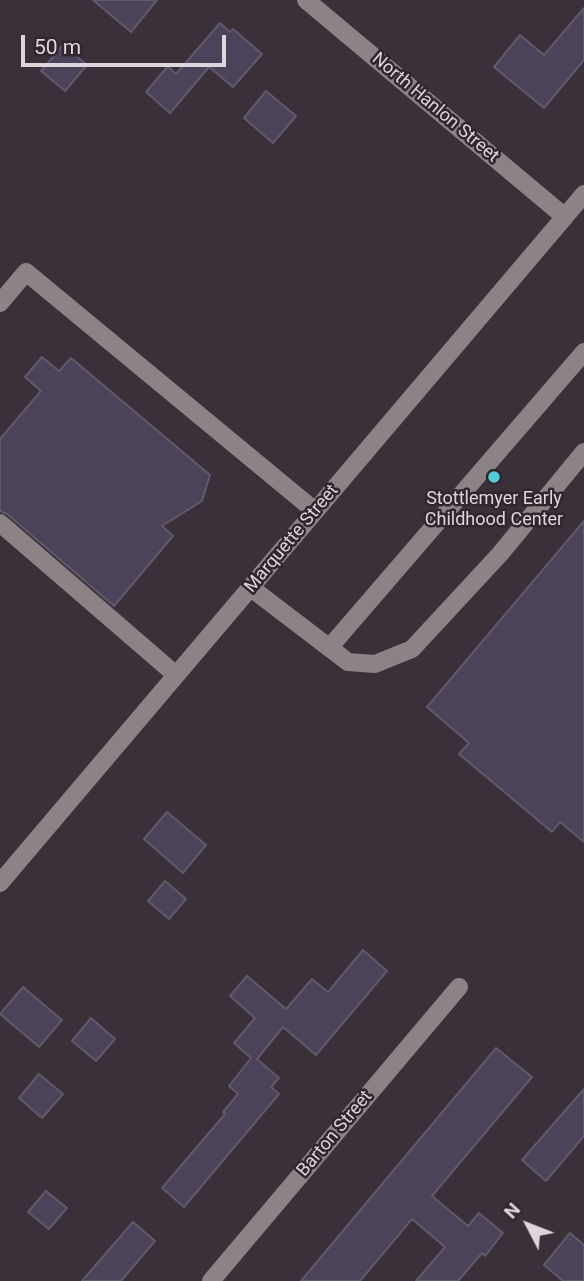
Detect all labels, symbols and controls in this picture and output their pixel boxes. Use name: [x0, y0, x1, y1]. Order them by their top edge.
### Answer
scale bar: [24, 21, 229, 65]
text: 50 m: [34, 35, 81, 59]
street label: North Hanlon Street: [367, 49, 503, 167]
marker: Stottlemyer Early Childhood Center: [486, 469, 502, 485]
street label: Marquette Street: [241, 481, 343, 597]
place label: Stottlemyer Early Childhood Center: [425, 488, 563, 530]
street label: Barton Street: [293, 1087, 377, 1181]
north arrow: [493, 1190, 563, 1260]
text: N: [499, 1198, 525, 1223]

